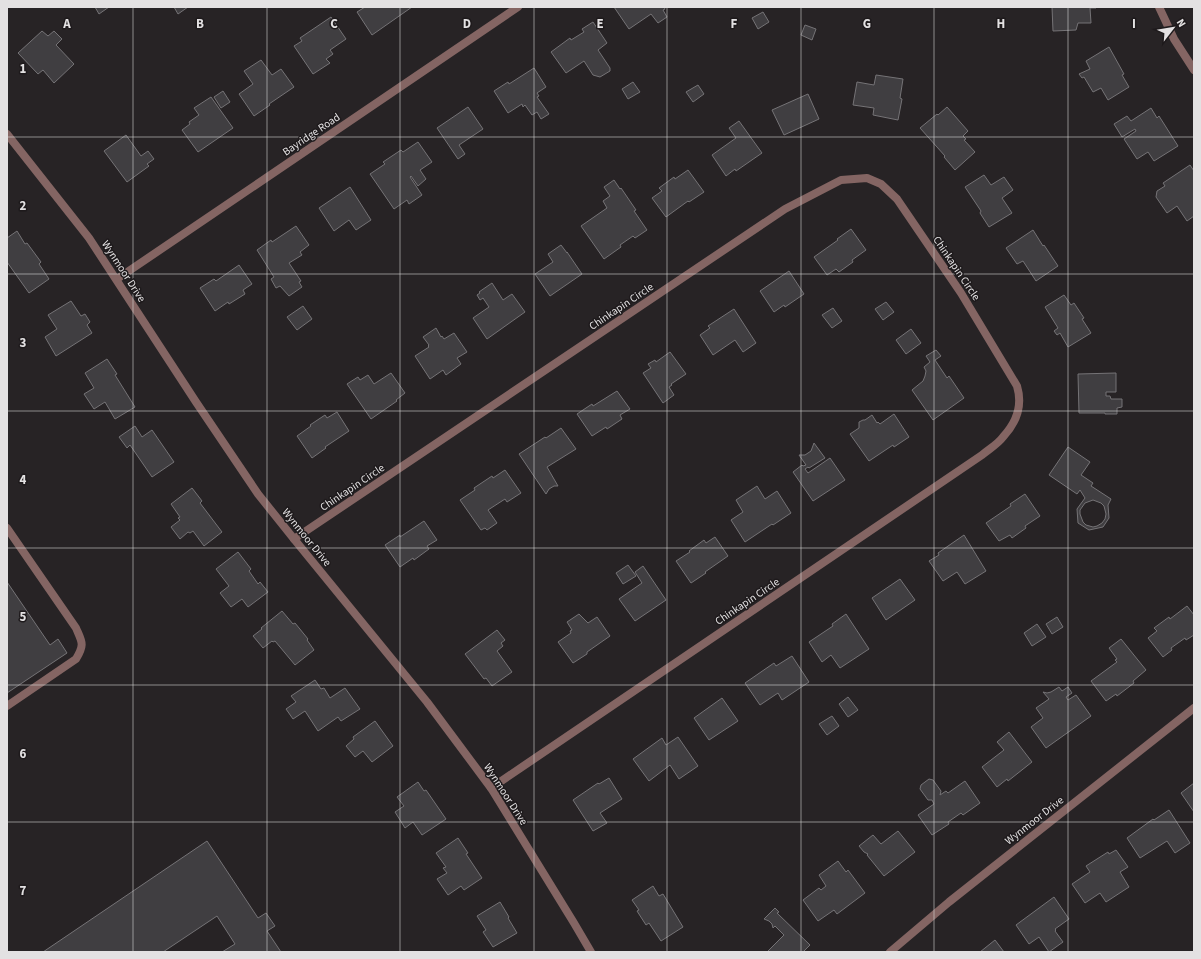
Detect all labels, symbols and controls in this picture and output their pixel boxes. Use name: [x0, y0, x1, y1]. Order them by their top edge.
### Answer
north arrow: [1153, 8, 1193, 48]
text: A: [62, 15, 71, 33]
text: B: [196, 15, 204, 33]
text: C: [330, 15, 338, 33]
text: D: [463, 15, 471, 33]
text: E: [596, 15, 604, 33]
text: F: [731, 15, 738, 33]
text: G: [863, 15, 871, 33]
text: H: [997, 15, 1005, 33]
text: I: [1132, 15, 1136, 33]
text: N: [1173, 16, 1189, 30]
text: 1: [20, 60, 27, 78]
street label: Bayridge Road: [280, 110, 343, 159]
text: 2: [20, 197, 27, 215]
street label: Chinkapin Circle: [929, 233, 984, 304]
street label: Wynmoor Drive: [98, 238, 149, 305]
street label: Chinkapin Circle: [586, 279, 657, 334]
text: 3: [20, 334, 27, 352]
street label: Chinkapin Circle: [317, 460, 388, 515]
text: 4: [20, 471, 27, 489]
street label: Wynmoor Drive: [279, 505, 335, 570]
street label: Chinkapin Circle: [712, 574, 783, 629]
text: 5: [20, 608, 27, 626]
text: 6: [20, 745, 27, 763]
street label: Wynmoor Drive: [480, 761, 531, 828]
street label: Wynmoor Drive: [1002, 792, 1067, 848]
text: 7: [20, 882, 27, 900]

